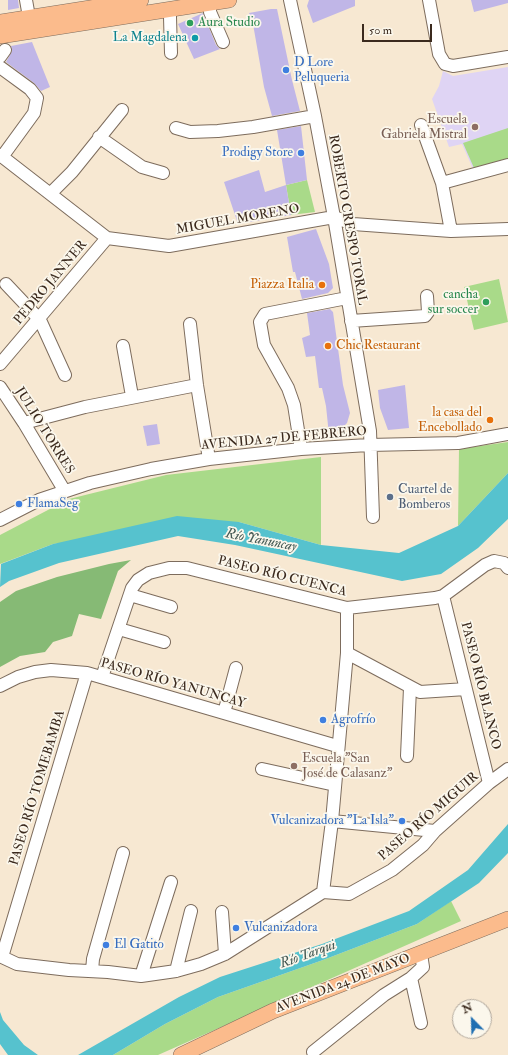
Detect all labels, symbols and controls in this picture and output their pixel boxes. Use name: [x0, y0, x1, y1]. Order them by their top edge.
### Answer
place label: Aura Studio: [198, 15, 260, 31]
scale bar: [364, 16, 434, 42]
marker: Aura Studio: [185, 18, 195, 28]
text: 50 m: [369, 23, 392, 38]
place label: La Magdalena: [113, 30, 187, 46]
marker: La Magdalena: [190, 33, 200, 43]
place label: D Lore Peluqueria: [294, 55, 349, 86]
marker: D Lore Peluqueria: [281, 65, 291, 75]
place label: Escuela Gabriela Mistral: [381, 112, 467, 143]
marker: Escuela Gabriela Mistral: [470, 122, 480, 132]
street label: ROBERTO CRESPO TORAL: [324, 134, 370, 306]
place label: Prodigy Store: [222, 145, 293, 161]
marker: Prodigy Store: [296, 148, 306, 158]
street label: MIGUEL MORENO: [175, 201, 301, 239]
street label: PEDRO JANNER: [11, 238, 91, 328]
place label: Piazza Italia: [250, 277, 314, 293]
marker: Piazza Italia: [317, 280, 327, 290]
place label: cancha sur soccer: [428, 287, 478, 318]
marker: cancha sur soccer: [481, 297, 491, 307]
place label: Chic Restaurant: [336, 338, 420, 354]
marker: Chic Restaurant: [323, 341, 333, 351]
street label: JULIO TORRES: [11, 385, 77, 477]
place label: la casa del Encebollado: [418, 405, 482, 436]
marker: la casa del Encebollado: [485, 415, 495, 425]
street label: AVENIDA 27 DE FEBRERO: [200, 424, 368, 454]
place label: Cuartel de Bomberos: [398, 482, 452, 513]
marker: Cuartel de Bomberos: [385, 492, 395, 502]
place label: FlamaSeg: [27, 496, 78, 512]
marker: FlamaSeg: [14, 499, 24, 509]
water label: Río Yanuncay: [224, 526, 298, 556]
street label: PASEO RÍO CUENCA: [216, 553, 348, 601]
street label: PASEO RÍO BLANCO: [457, 621, 503, 751]
street label: PASEO RÍO YANUNCAY: [99, 656, 247, 712]
street label: PASEO RÍO TOMEBAMBA: [7, 709, 69, 867]
place label: Agrofrío: [331, 712, 375, 728]
marker: Agrofrío: [318, 715, 328, 725]
place label: Escuela "San José de Calasanz": [302, 751, 392, 782]
marker: Escuela "San José de Calasanz": [289, 761, 299, 771]
street label: PASEO RÍO MIGUIR: [376, 769, 482, 865]
place label: Vulcanizadora "La Isla": [270, 813, 394, 829]
marker: Vulcanizadora "La Isla": [397, 816, 407, 826]
place label: Vulcanizadora: [244, 920, 318, 936]
marker: Vulcanizadora: [231, 923, 241, 933]
place label: El Gatito: [114, 937, 164, 953]
water label: Río Tarqui: [278, 937, 338, 973]
marker: El Gatito: [101, 940, 111, 950]
street label: AVENIDA 24 DE MAYO: [274, 951, 412, 1017]
north arrow: [452, 999, 492, 1039]
text: N: [460, 1001, 475, 1016]

